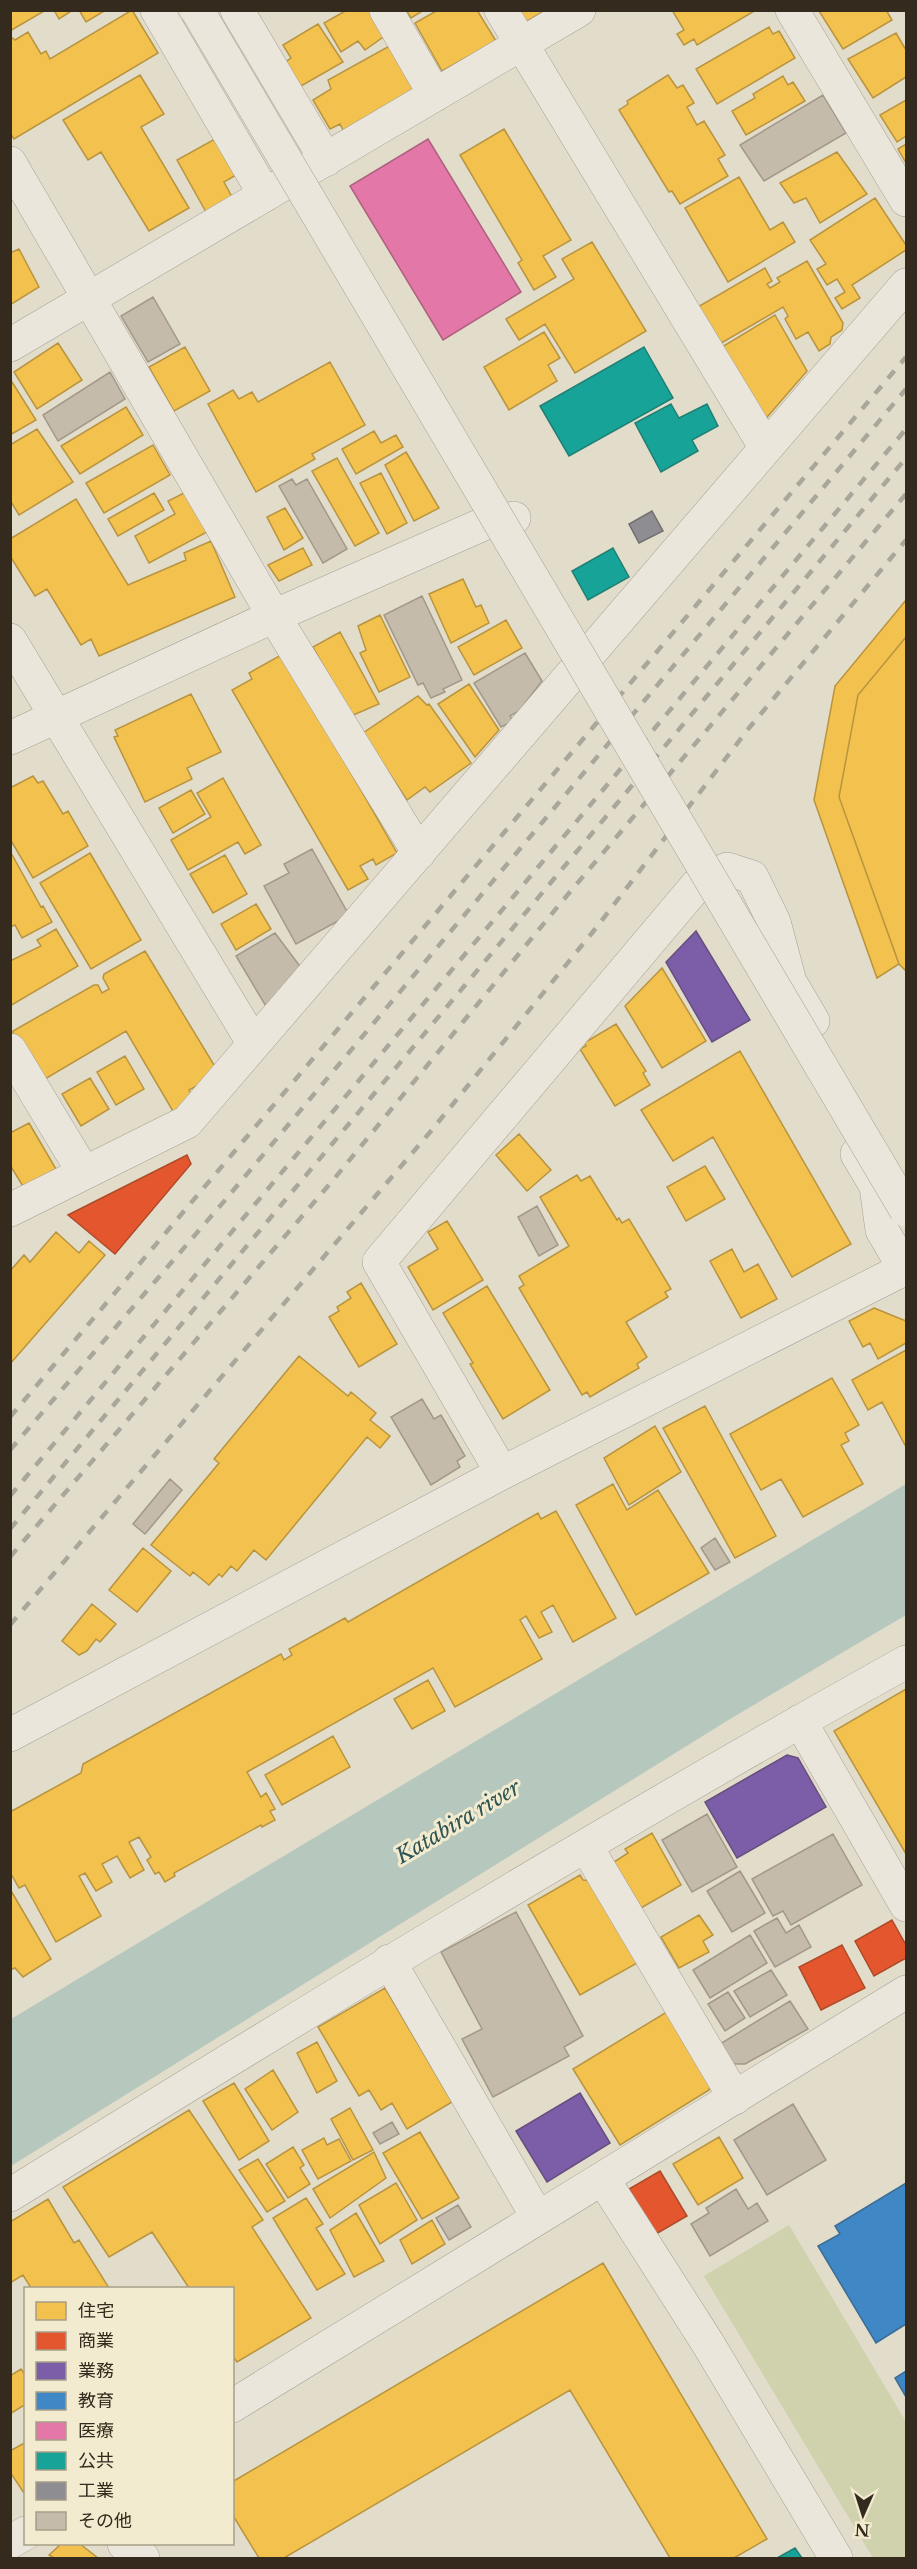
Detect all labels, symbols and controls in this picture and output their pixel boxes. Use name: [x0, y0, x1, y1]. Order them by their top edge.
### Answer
water label: Katabira river: [390, 1774, 526, 1870]
legend: [24, 2287, 234, 2545]
text: 住宅: [78, 2300, 114, 2322]
text: 商業: [78, 2330, 114, 2352]
text: 業務: [78, 2360, 114, 2382]
text: 教育: [78, 2390, 114, 2412]
text: 医療: [78, 2420, 114, 2442]
text: 公共: [78, 2450, 114, 2472]
text: 工業: [78, 2480, 114, 2502]
north arrow: [833, 2485, 893, 2545]
text: その他: [78, 2510, 132, 2532]
text: N: [854, 2520, 870, 2540]

